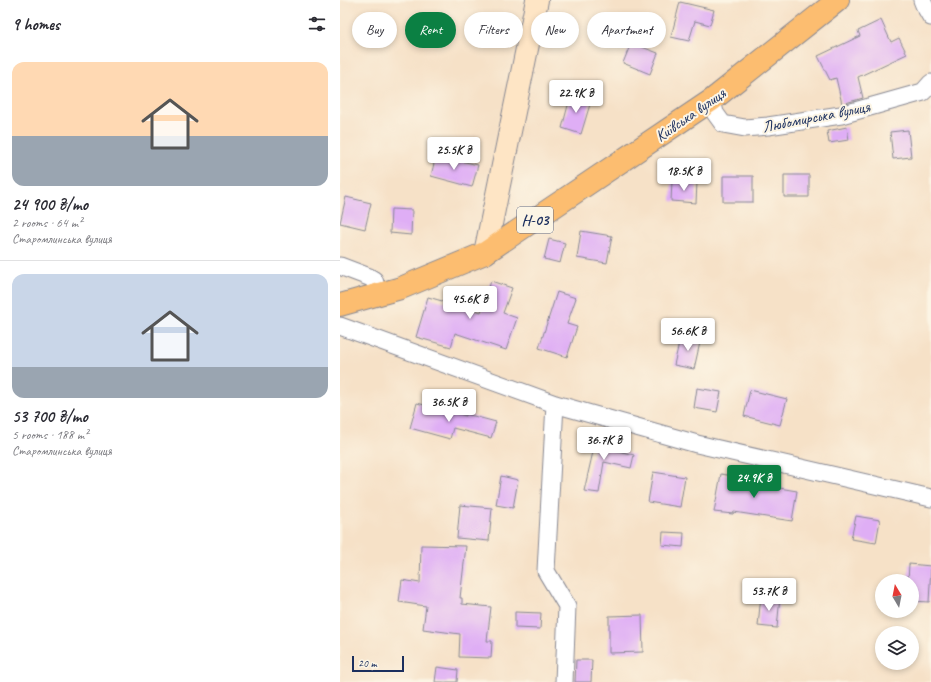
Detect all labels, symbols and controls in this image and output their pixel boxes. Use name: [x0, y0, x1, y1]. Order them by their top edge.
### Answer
chip: Buy: [352, 12, 397, 48]
chip: Rent: [405, 12, 456, 48]
chip: Filters: [464, 12, 523, 48]
chip: New: [531, 12, 579, 48]
chip: Apartment: [587, 12, 666, 48]
icon: filters: [306, 13, 328, 35]
text: 9 homes: [12, 14, 60, 35]
pin: 22.9K ₴: [539, 80, 613, 114]
street label: Київська вулиця: [651, 83, 731, 146]
text: 22.9K ₴: [558, 85, 594, 101]
icon: home: [134, 88, 206, 160]
street label: Любомирська вулиця: [761, 97, 873, 137]
pin: 25.5K ₴: [417, 137, 491, 171]
text: 25.5K ₴: [436, 142, 472, 158]
pin: 18.5K ₴: [647, 158, 721, 192]
text: 18.5K ₴: [666, 163, 702, 179]
text: 24 900 ₴/mo: [12, 194, 88, 215]
road number: Н-03: [517, 207, 553, 233]
text: 2 rooms · 64 m²: [12, 215, 82, 231]
text: Старомлинська вулиця: [12, 231, 112, 247]
pin: 45.6K ₴: [433, 286, 507, 320]
text: 45.6K ₴: [452, 291, 488, 307]
icon: home: [134, 300, 206, 372]
pin: 56.6K ₴: [651, 318, 725, 352]
text: 56.6K ₴: [670, 323, 706, 339]
pin: 36.5K ₴: [412, 389, 486, 423]
text: 36.5K ₴: [431, 394, 467, 410]
text: 53 700 ₴/mo: [12, 406, 88, 427]
text: 5 rooms · 188 m²: [12, 427, 88, 443]
pin: 36.7K ₴: [567, 427, 641, 461]
text: 36.7K ₴: [586, 432, 622, 448]
text: Старомлинська вулиця: [12, 443, 112, 459]
pin: 24.9K ₴: [717, 465, 791, 499]
text: 24.9K ₴: [736, 470, 772, 486]
north arrow: [875, 574, 919, 618]
map controls: [875, 574, 919, 670]
pin: 53.7K ₴: [732, 578, 806, 612]
text: 53.7K ₴: [751, 583, 787, 599]
button: layers: [875, 626, 919, 670]
scale bar: [352, 654, 404, 673]
text: 20 m: [358, 656, 377, 670]

